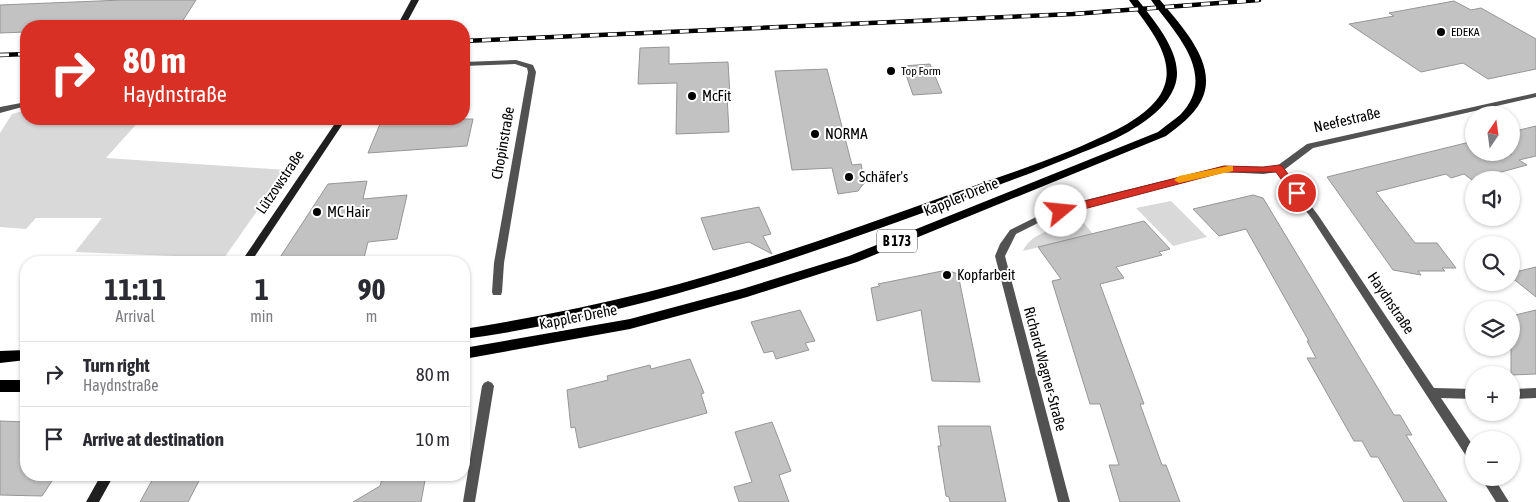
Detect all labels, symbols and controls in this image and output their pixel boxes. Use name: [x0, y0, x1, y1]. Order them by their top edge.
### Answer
place label: EDEKA: [1451, 25, 1480, 39]
marker: EDEKA: [1435, 26, 1447, 38]
icon: right: [40, 40, 105, 105]
text: 80 m: [123, 40, 186, 80]
place label: Top Form: [901, 64, 941, 78]
marker: Top Form: [885, 65, 897, 77]
text: Haydnstraße: [123, 81, 227, 107]
place label: McFit: [702, 87, 731, 104]
marker: McFit: [686, 90, 698, 102]
street label: Neefestraße: [1312, 104, 1382, 135]
street label: Chopinstraße: [488, 105, 517, 181]
north arrow: [1465, 106, 1520, 161]
map controls: [1465, 106, 1520, 486]
place label: NORMA: [825, 125, 868, 142]
marker: NORMA: [809, 128, 821, 140]
street label: Lützowstraße: [252, 147, 307, 217]
place label: Schäfer's: [859, 168, 908, 185]
marker: Schäfer's: [843, 171, 855, 183]
button: sound: [1465, 171, 1520, 226]
pin: [1276, 172, 1318, 214]
street label: Kappler Drehe: [921, 174, 1001, 219]
icon: arrive: [1283, 179, 1311, 207]
position arrow: [1034, 184, 1086, 236]
place label: MC Hair: [327, 203, 370, 220]
marker: MC Hair: [311, 206, 323, 218]
road number: B 173: [877, 230, 917, 252]
button: search: [1465, 236, 1520, 291]
place label: Kopfarbeit: [957, 266, 1015, 283]
marker: Kopfarbeit: [941, 269, 953, 281]
street label: Haydnstraße: [1365, 269, 1418, 337]
text: 11:11: [104, 272, 166, 306]
text: 1: [255, 272, 269, 306]
text: 90: [358, 272, 386, 306]
street label: Kappler Drehe: [537, 301, 619, 332]
button: layers: [1465, 301, 1520, 356]
street label: Richard-Wagner-Straße: [1021, 305, 1070, 433]
text: Arrival: [116, 307, 155, 325]
text: min: [250, 307, 273, 325]
text: m: [366, 307, 377, 325]
text: Turn right: [83, 354, 150, 376]
icon: right: [40, 360, 68, 388]
text: 80 m: [416, 363, 450, 385]
button: +: [1465, 366, 1520, 421]
text: Haydnstraße: [83, 376, 158, 394]
icon: arrive: [40, 425, 68, 453]
text: Arrive at destination: [83, 428, 224, 450]
text: 10 m: [416, 428, 450, 450]
button: −: [1465, 431, 1520, 486]

